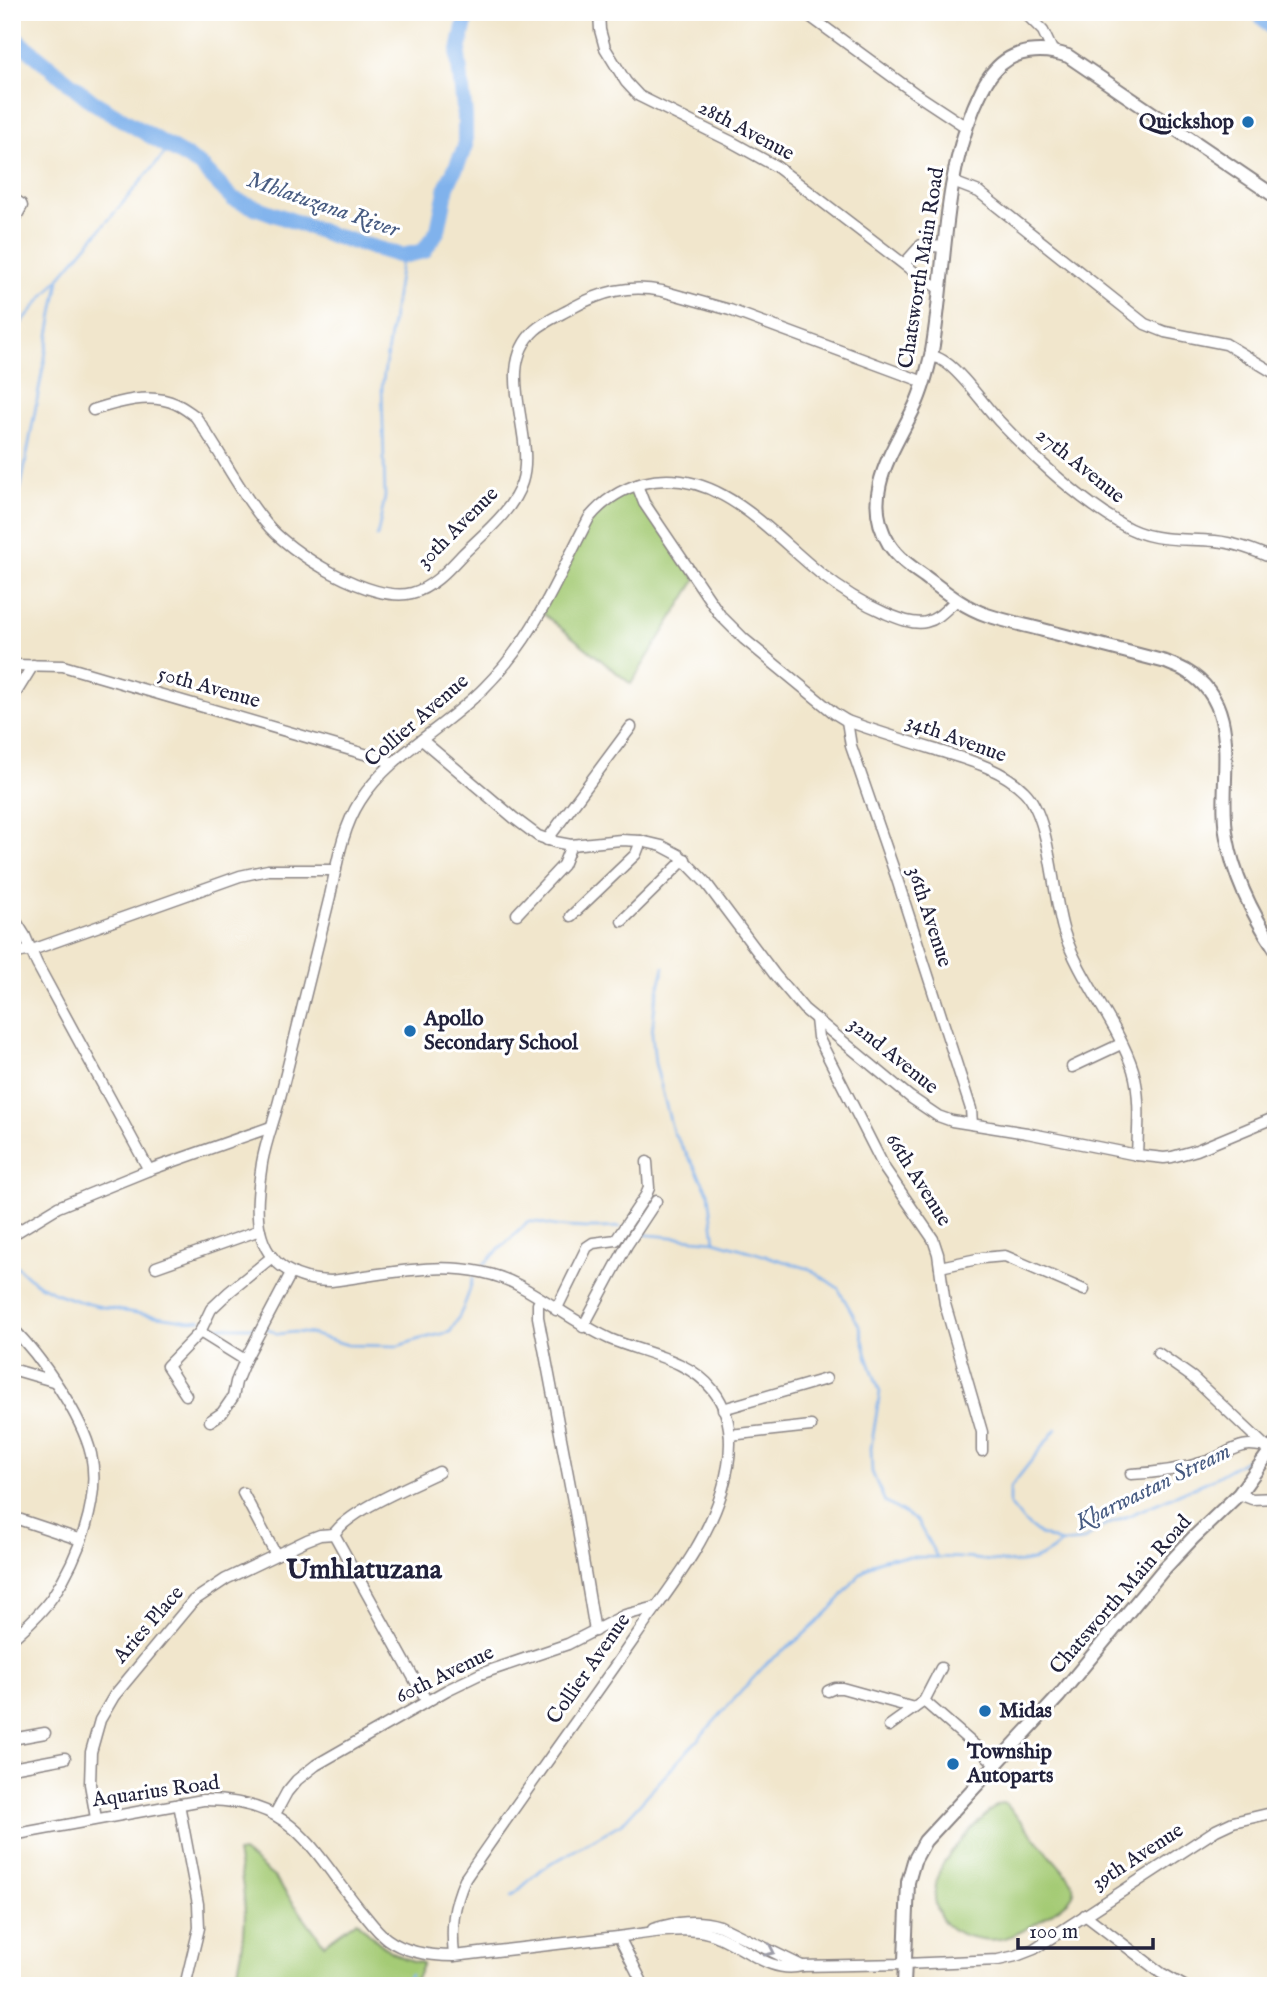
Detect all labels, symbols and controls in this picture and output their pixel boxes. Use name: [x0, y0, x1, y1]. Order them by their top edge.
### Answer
street label: 28th Avenue: [693, 94, 799, 168]
place label: Quickshop: [1139, 109, 1235, 136]
marker: Quickshop: [1240, 114, 1256, 130]
water label: Mhlatuzana River: [243, 165, 404, 245]
street label: Chatsworth Main Road: [893, 165, 951, 370]
street label: 27th Avenue: [1030, 422, 1130, 510]
street label: 30th Avenue: [411, 481, 505, 575]
street label: 50th Avenue: [155, 661, 264, 716]
street label: Collier Avenue: [359, 668, 475, 774]
street label: 34th Avenue: [902, 708, 1010, 770]
street label: 36th Avenue: [900, 863, 958, 971]
place label: Apollo Secondary School: [423, 1006, 579, 1057]
street label: 32nd Avenue: [842, 1011, 944, 1101]
marker: Apollo Secondary School: [402, 1023, 418, 1039]
street label: 66th Avenue: [879, 1128, 957, 1232]
water label: Kharwastan Stream: [1070, 1437, 1235, 1538]
street label: Chatsworth Main Road: [1044, 1509, 1198, 1681]
district label: Umhlatuzana: [286, 1553, 443, 1588]
street label: Aries Place: [107, 1580, 190, 1670]
street label: Collier Avenue: [541, 1608, 637, 1730]
street label: 60th Avenue: [391, 1639, 499, 1710]
place label: Midas: [999, 1698, 1052, 1725]
marker: Midas: [977, 1703, 993, 1719]
place label: Township Autoparts: [966, 1739, 1053, 1790]
marker: Township Autoparts: [945, 1756, 961, 1772]
street label: Aquarius Road: [90, 1770, 222, 1814]
street label: 39th Avenue: [1087, 1817, 1189, 1897]
scale bar: [1018, 1907, 1153, 1951]
text: 100 m: [1029, 1919, 1078, 1946]
one-way arrow: [763, 1943, 775, 1957]

